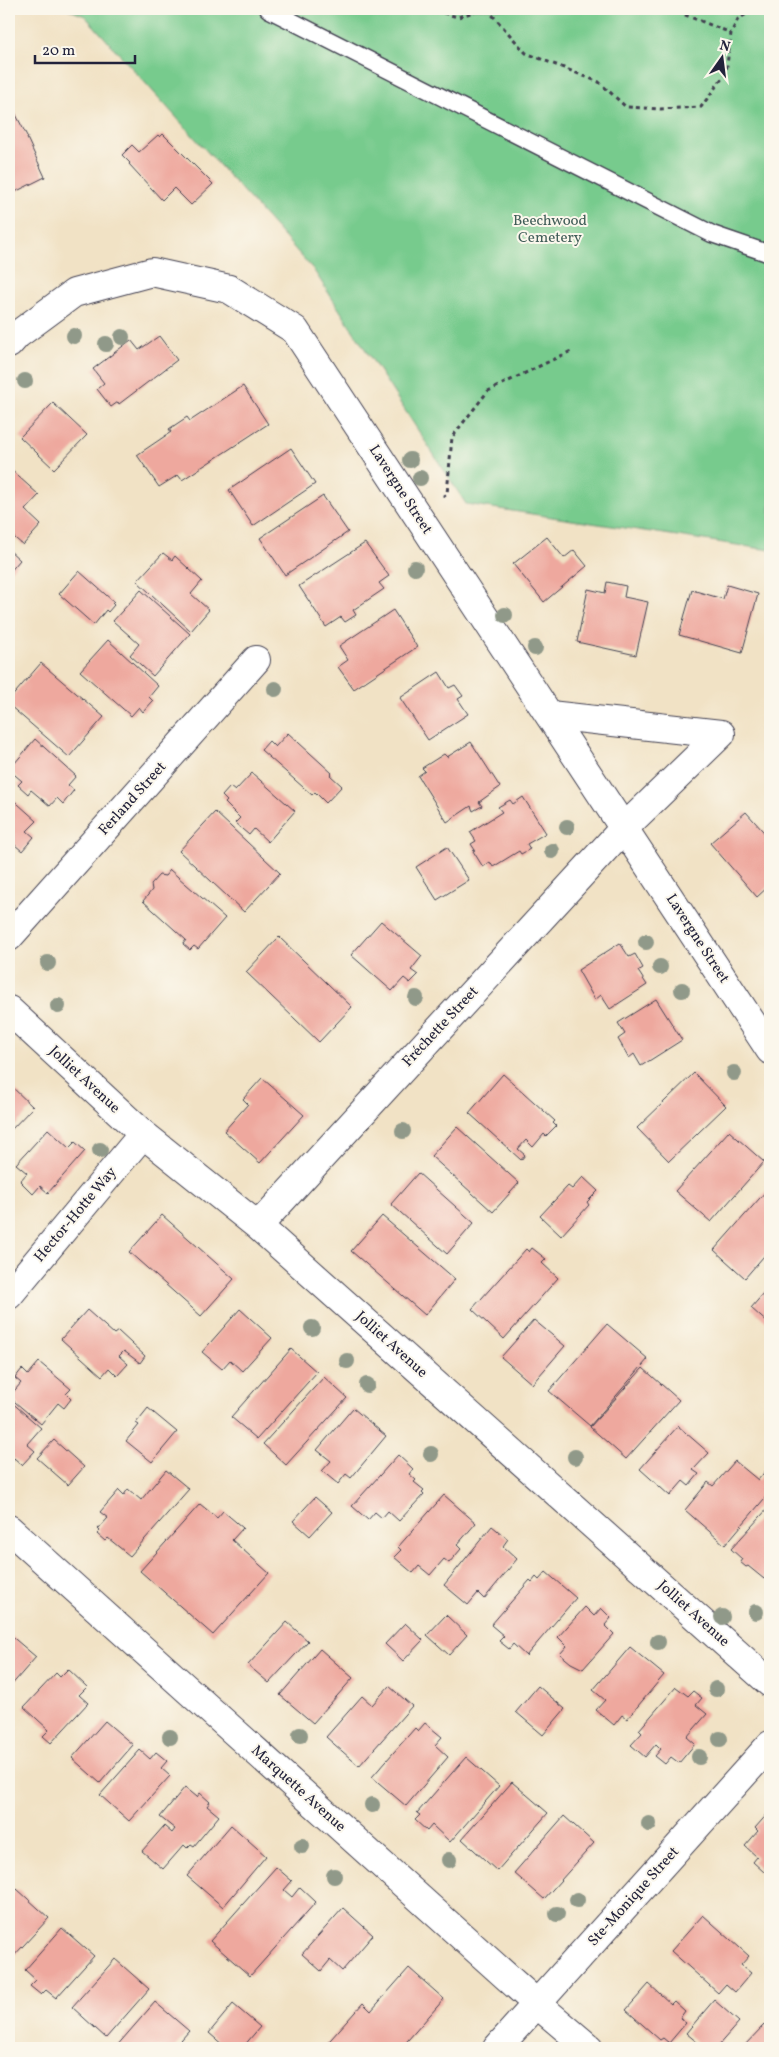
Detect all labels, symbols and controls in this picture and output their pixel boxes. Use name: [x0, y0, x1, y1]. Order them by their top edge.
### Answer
scale bar: [35, 32, 135, 64]
north arrow: [696, 32, 746, 82]
text: N: [718, 36, 732, 57]
text: 20 m: [42, 41, 75, 62]
park label: Beechwood Cemetery: [513, 211, 587, 249]
street label: Lavergne Street: [363, 441, 437, 539]
street label: Ferland Street: [94, 758, 172, 840]
street label: Lavergne Street: [660, 890, 734, 988]
street label: Fréchette Street: [398, 982, 484, 1072]
street label: Jolliet Avenue: [44, 1041, 124, 1119]
street label: Hector-Hotte Way: [30, 1163, 122, 1267]
street label: Jolliet Avenue: [350, 1307, 432, 1383]
street label: Jolliet Avenue: [652, 1576, 734, 1652]
street label: Marquette Avenue: [246, 1741, 350, 1837]
street label: Ste-Monique Street: [583, 1843, 685, 1951]

